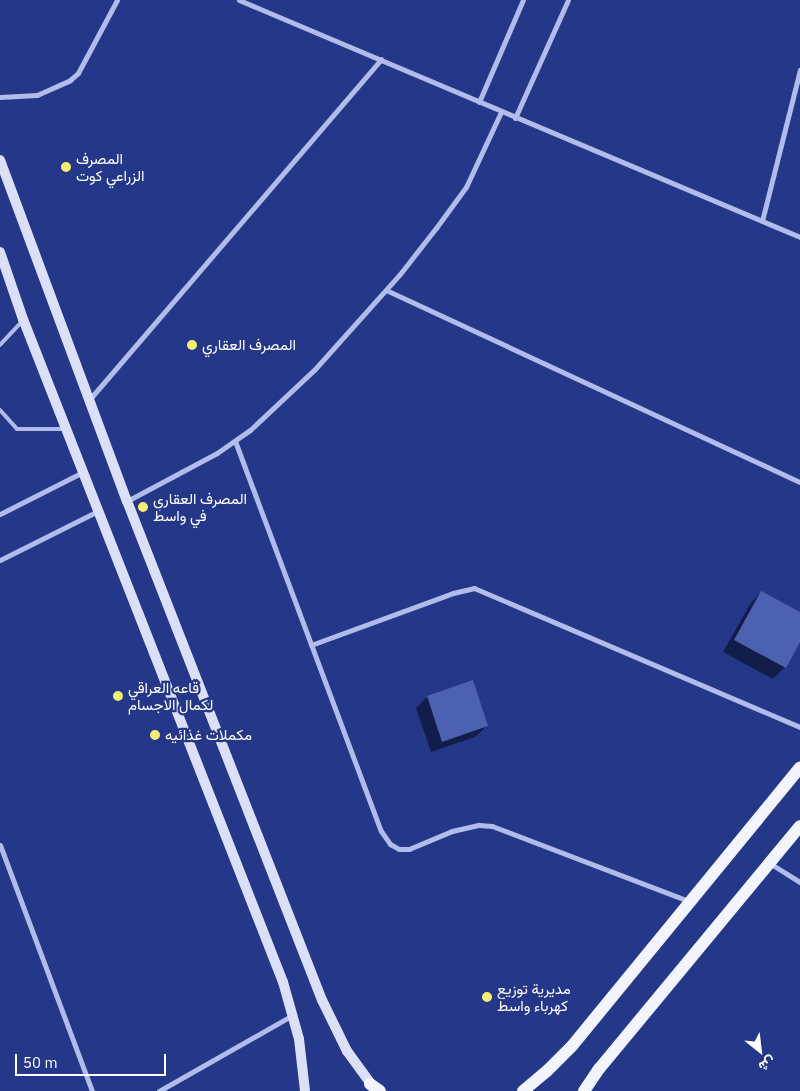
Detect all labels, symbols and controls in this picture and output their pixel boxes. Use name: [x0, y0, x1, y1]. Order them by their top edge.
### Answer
place label: المصرف الزراعي كوت: [76, 149, 144, 184]
marker: المصرف الزراعي كوت: [60, 161, 72, 173]
place label: المصرف العقاري: [202, 336, 296, 354]
marker: المصرف العقاري: [186, 339, 198, 351]
place label: المصرف العقاري في واسط: [153, 489, 247, 524]
marker: المصرف العقاري في واسط: [137, 501, 149, 513]
place label: قاعه العراقي لكمال الاجسام: [128, 678, 213, 713]
marker: قاعه العراقي لكمال الاجسام: [112, 690, 124, 702]
place label: مكملات غذائيه: [165, 726, 252, 744]
marker: مكملات غذائيه: [149, 729, 161, 741]
place label: مديرية توزيع كهرباء واسط: [497, 979, 571, 1014]
marker: مديرية توزيع كهرباء واسط: [481, 991, 493, 1003]
north arrow: [735, 1026, 785, 1076]
scale bar: [18, 1044, 169, 1076]
text: ش: [756, 1052, 779, 1076]
text: 50 m: [23, 1053, 58, 1072]

